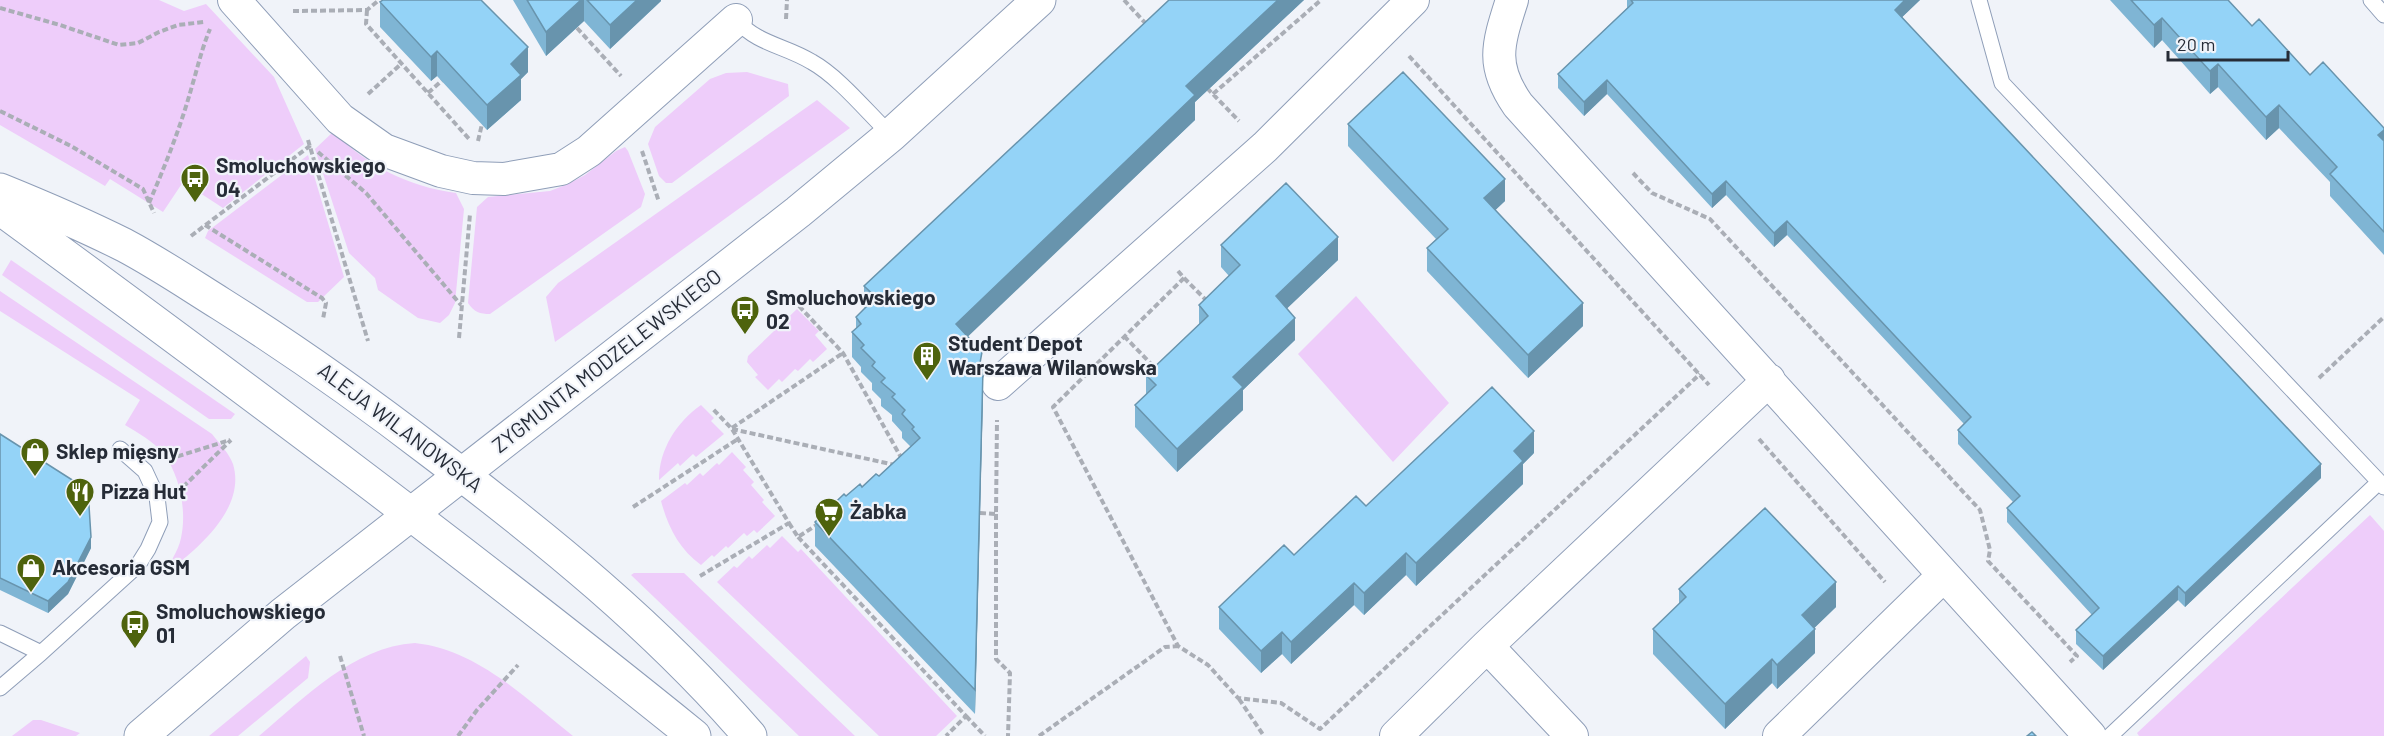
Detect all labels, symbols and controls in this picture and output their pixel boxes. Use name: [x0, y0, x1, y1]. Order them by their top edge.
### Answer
scale bar: [2168, 24, 2288, 62]
text: 20 m: [2177, 33, 2215, 55]
place label: Smoluchowskiego 04: [216, 152, 386, 201]
bus stop icon: Smoluchowskiego 04: [179, 162, 211, 204]
street label: ZYGMUNTA MODZELEWSKIEGO: [487, 263, 726, 457]
place label: Smoluchowskiego 02: [766, 284, 936, 333]
bus stop icon: Smoluchowskiego 02: [729, 294, 761, 336]
place label: Student Depot Warszawa Wilanowska: [948, 330, 1157, 379]
building icon: Student Depot Warszawa Wilanowska: [911, 340, 943, 382]
street label: ALEJA WILANOWSKA: [314, 357, 488, 497]
shop icon: Sklep mięsny: [19, 436, 51, 478]
place label: Sklep mięsny: [56, 438, 179, 463]
restaurant icon: Pizza Hut: [64, 476, 96, 518]
place label: Pizza Hut: [101, 478, 186, 503]
supermarket icon: Żabka: [813, 496, 845, 538]
place label: Żabka: [850, 498, 906, 523]
shop icon: Akcesoria GSM: [15, 552, 47, 594]
place label: Akcesoria GSM: [52, 554, 190, 579]
place label: Smoluchowskiego 01: [156, 598, 326, 647]
bus stop icon: Smoluchowskiego 01: [119, 608, 151, 650]

